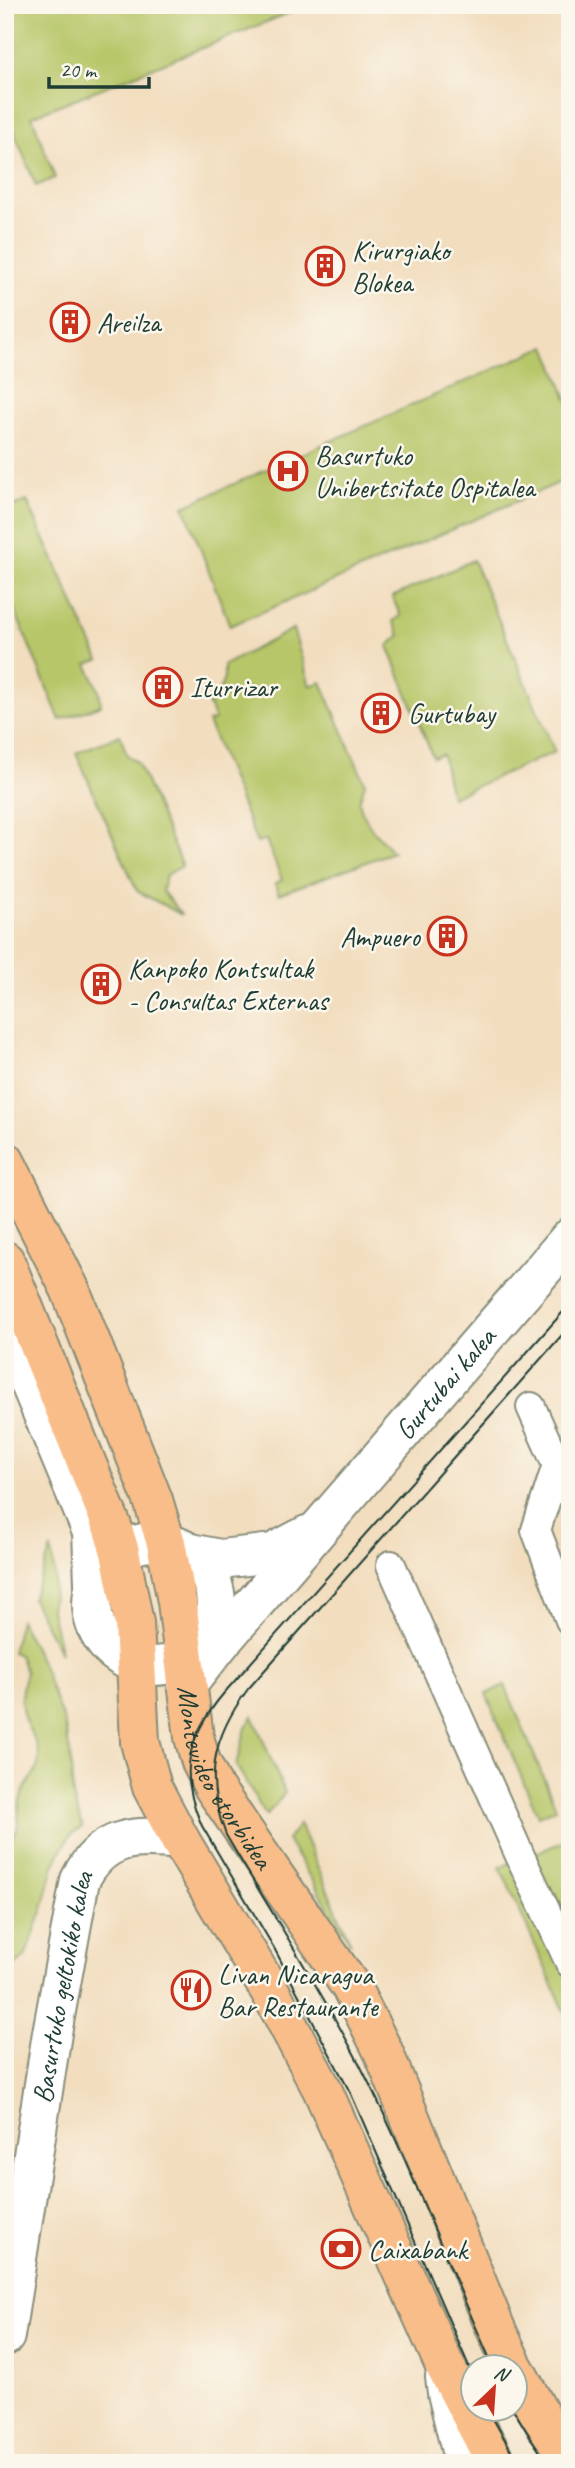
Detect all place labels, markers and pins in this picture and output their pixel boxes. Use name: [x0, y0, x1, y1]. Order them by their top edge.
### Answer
place label: Kirurgiako Blokea: [352, 233, 453, 300]
building icon: Kirurgiako Blokea: [304, 245, 346, 287]
building icon: Areilza: [49, 301, 91, 343]
place label: Areilza: [97, 305, 163, 340]
place label: Basurtuko Unibertsitate Ospitalea: [315, 438, 537, 505]
hospital icon: Basurtuko Unibertsitate Ospitalea: [267, 450, 309, 492]
building icon: Iturrizar: [142, 666, 184, 708]
place label: Iturrizar: [190, 670, 279, 705]
building icon: Gurtubay: [360, 692, 402, 734]
place label: Gurtubay: [408, 696, 497, 731]
building icon: Ampuero: [426, 915, 468, 957]
place label: Ampuero: [340, 919, 422, 954]
place label: Kanpoko Kontsultak - Consultas Externas: [128, 951, 330, 1018]
building icon: Kanpoko Kontsultak - Consultas Externas: [80, 963, 122, 1005]
place label: Livan Nicaragua Bar Restaurante: [218, 1957, 380, 2024]
restaurant icon: Livan Nicaragua Bar Restaurante: [170, 1969, 212, 2011]
bank icon: Caixabank: [320, 2228, 362, 2270]
place label: Caixabank: [368, 2232, 470, 2267]

